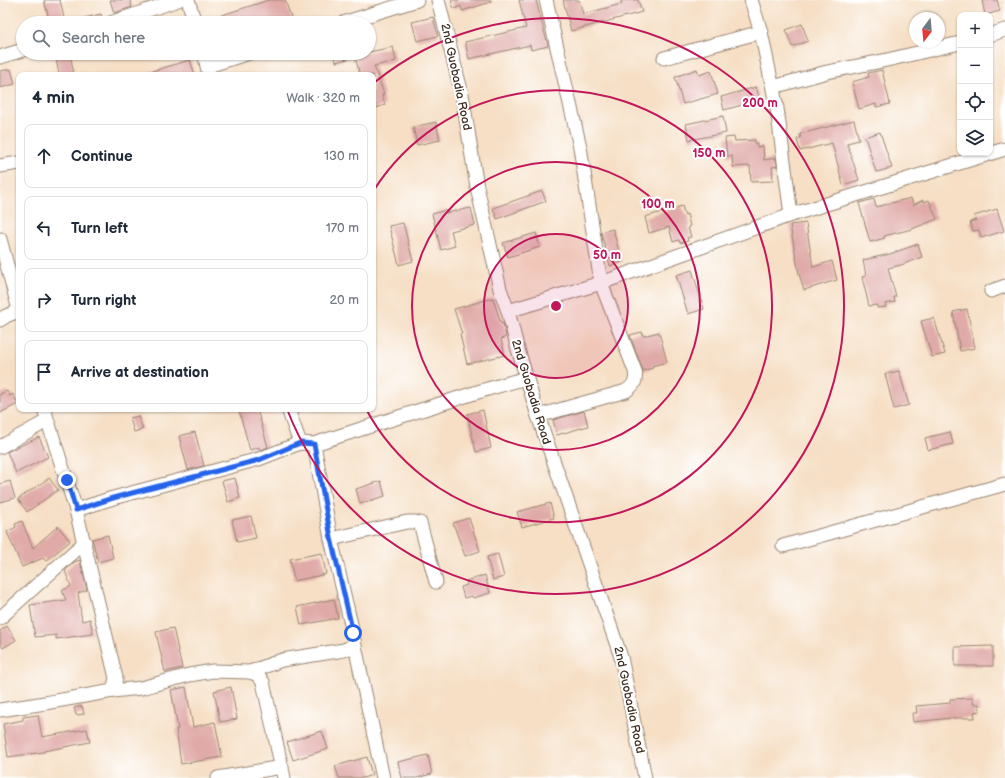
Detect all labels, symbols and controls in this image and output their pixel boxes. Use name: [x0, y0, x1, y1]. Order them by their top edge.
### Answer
north arrow: [909, 12, 945, 48]
map controls: [957, 12, 993, 156]
button: +: [957, 12, 993, 48]
search box: [16, 16, 376, 60]
street label: 2nd Guobadia Road: [437, 22, 475, 132]
icon: search: [30, 27, 52, 49]
text: Search here: [62, 29, 145, 48]
button: −: [957, 48, 993, 84]
button: locate: [957, 84, 993, 120]
text: 4 min: [32, 88, 75, 108]
text: Walk · 320 m: [286, 90, 360, 106]
text: 200 m: [742, 96, 778, 111]
button: layers: [957, 120, 993, 156]
icon: ahead: [33, 145, 55, 167]
text: 150 m: [693, 146, 725, 161]
text: Continue: [71, 147, 133, 166]
text: 130 m: [324, 148, 359, 164]
text: 100 m: [641, 197, 675, 212]
icon: left: [33, 217, 55, 239]
text: Turn left: [71, 219, 128, 238]
text: 170 m: [326, 220, 359, 236]
text: 50 m: [593, 248, 621, 263]
icon: right: [33, 289, 55, 311]
text: Turn right: [71, 291, 136, 310]
text: 20 m: [329, 292, 359, 308]
centre of rings: [549, 299, 563, 313]
street label: 2nd Guobadia Road: [508, 338, 554, 446]
icon: arrive: [33, 361, 55, 383]
text: Arrive at destination: [71, 363, 209, 382]
route end: [58, 471, 76, 489]
route start: [344, 624, 362, 642]
street label: 2nd Guobadia Road: [610, 645, 648, 755]

